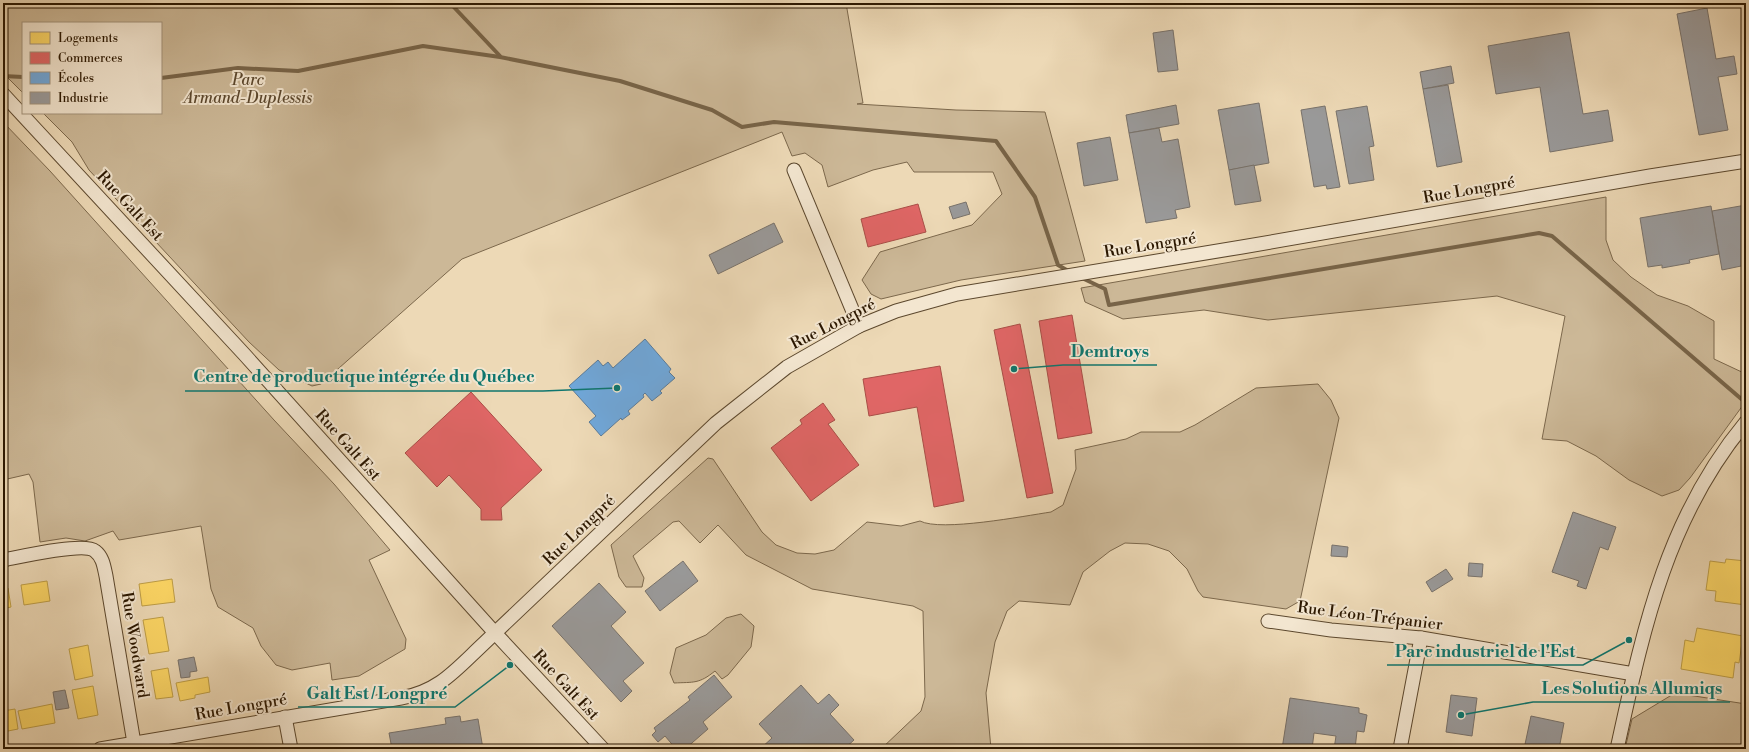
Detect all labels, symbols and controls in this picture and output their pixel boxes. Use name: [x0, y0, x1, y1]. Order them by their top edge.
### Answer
legend: [22, 22, 162, 114]
text: Logements: [58, 31, 118, 46]
text: Commerces: [58, 51, 123, 66]
text: Écoles: [58, 69, 94, 86]
park label: Parc Armand-Duplessis: [182, 70, 312, 108]
text: Industrie: [58, 91, 108, 106]
street label: Rue Galt Est: [92, 167, 168, 246]
street label: Rue Longpré: [1421, 172, 1517, 208]
street label: Rue Longpré: [1102, 228, 1198, 262]
street label: Rue Longpré: [787, 294, 879, 354]
callout: Demtroys: [1063, 336, 1157, 365]
text: Demtroys: [1071, 341, 1149, 363]
callout: Centre de productique intégrée du Québec: [185, 362, 543, 391]
text: Centre de productique intégrée du Québec: [193, 366, 535, 388]
street label: Rue Galt Est: [311, 405, 385, 485]
street label: Rue Longpré: [539, 490, 619, 570]
street label: Rue Woodward: [117, 590, 153, 700]
street label: Rue Léon-Trépanier: [1296, 597, 1444, 635]
callout: Parc industriel de l'Est: [1387, 636, 1583, 665]
text: Parc industriel de l'Est: [1395, 641, 1576, 663]
street label: Rue Galt Est: [528, 646, 604, 725]
callout: Les Solutions Allumiqs: [1533, 673, 1730, 702]
callout: Galt Est / Longpré: [298, 678, 455, 707]
text: Les Solutions Allumiqs: [1542, 678, 1722, 700]
text: Galt Est / Longpré: [307, 683, 448, 705]
street label: Rue Longpré: [193, 689, 289, 725]

